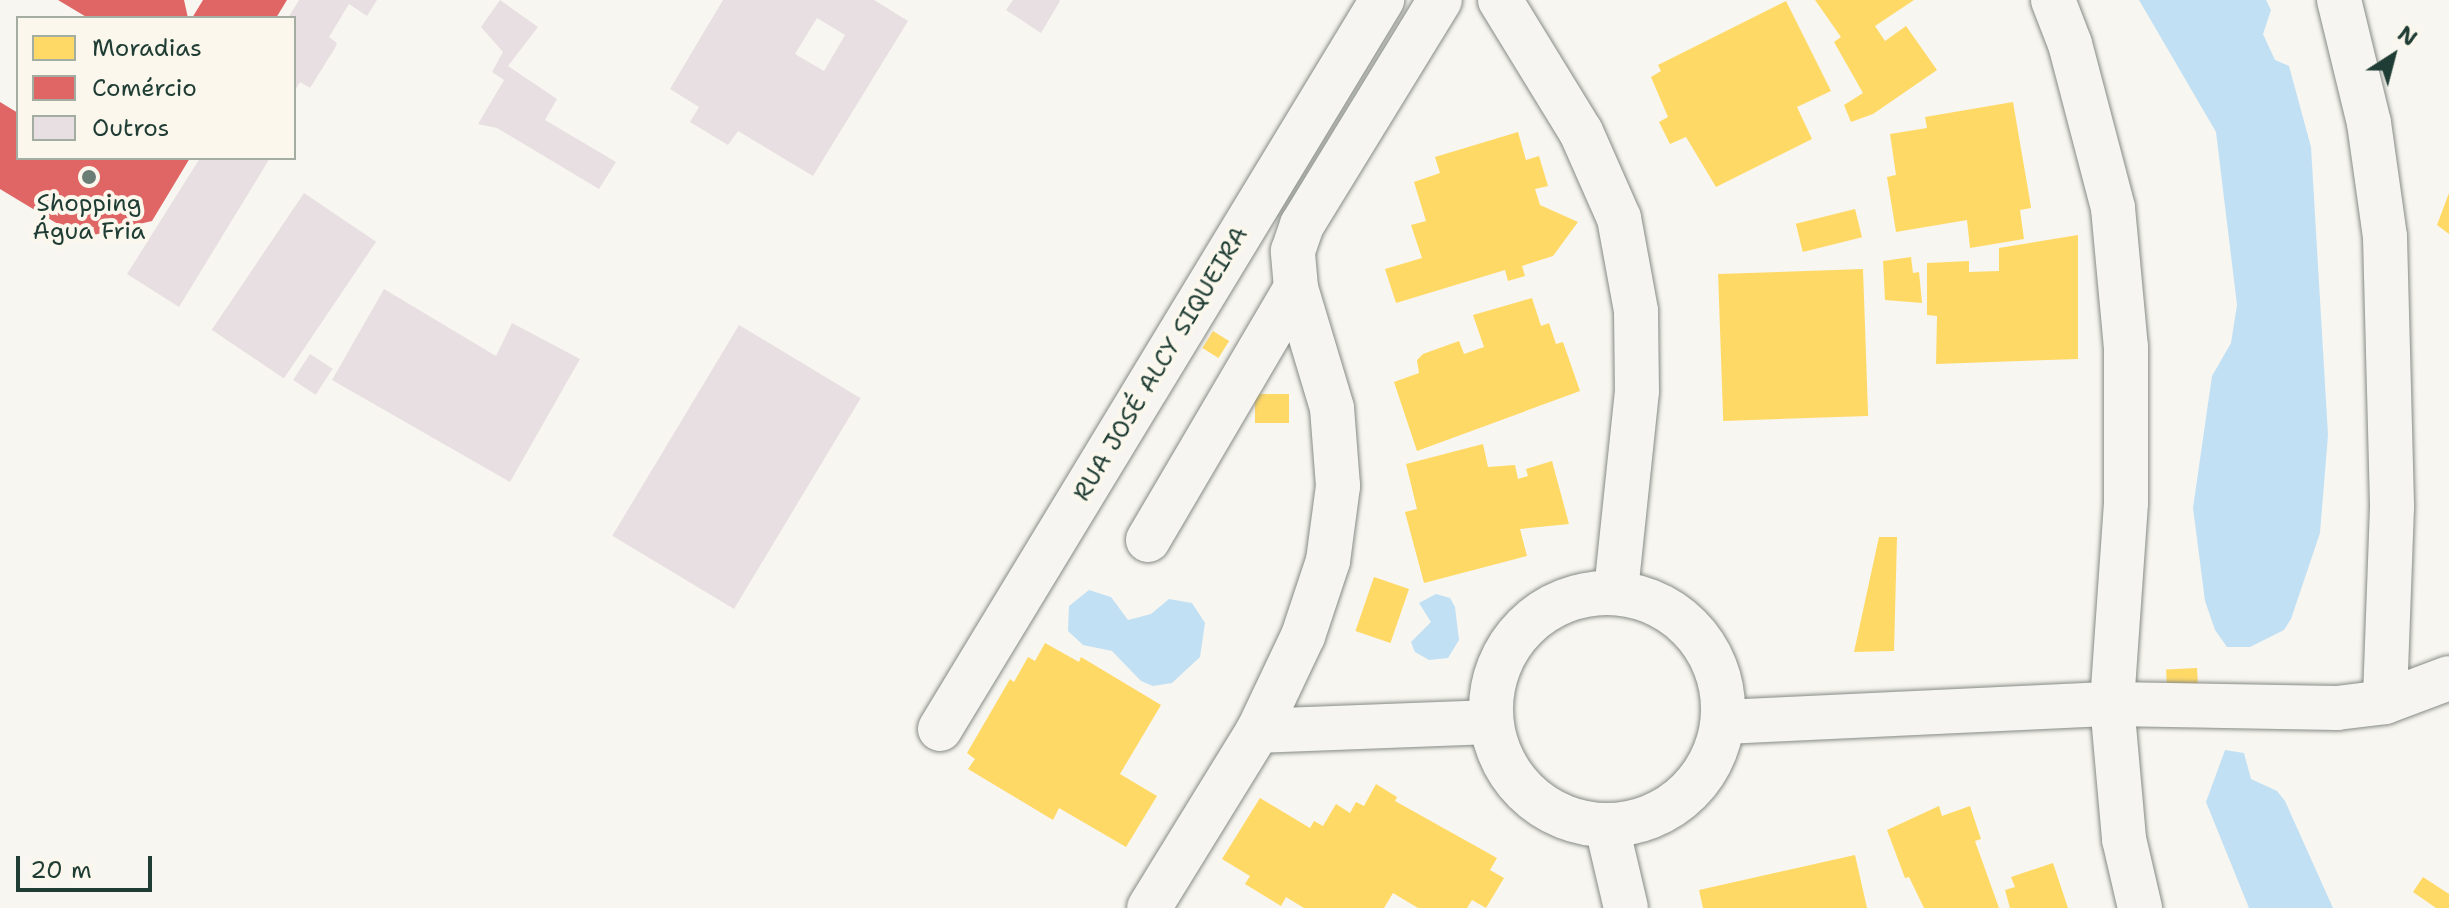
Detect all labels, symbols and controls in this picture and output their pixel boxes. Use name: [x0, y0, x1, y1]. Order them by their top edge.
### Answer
legend: [16, 16, 296, 160]
north arrow: [2353, 16, 2433, 96]
text: N: [2392, 19, 2423, 53]
text: Moradias: [92, 32, 202, 64]
text: Comércio: [92, 72, 197, 104]
text: Outros: [92, 112, 170, 144]
marker: Shopping Água Fria: [80, 168, 98, 186]
place label: Shopping Água Fria: [33, 190, 145, 246]
street label: RUA JOSÉ ALCY SIQUEIRA: [1068, 222, 1254, 506]
scale bar: [20, 840, 156, 890]
text: 20 m: [30, 854, 92, 886]

